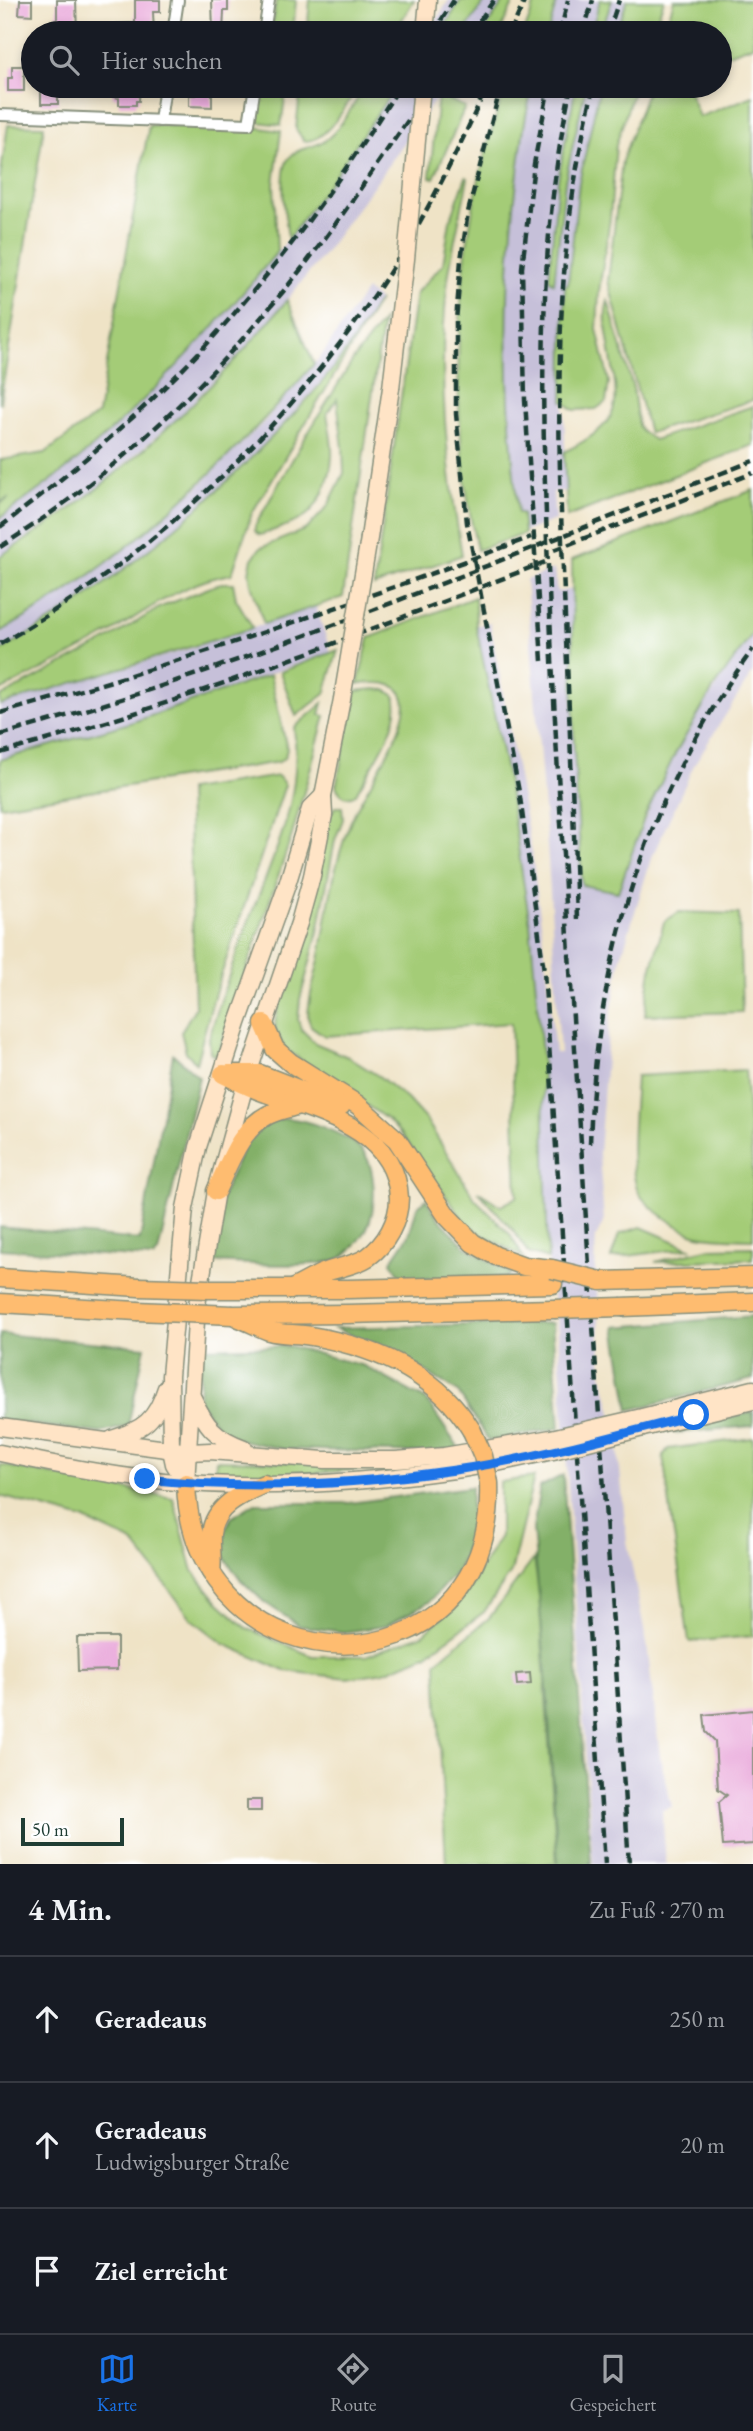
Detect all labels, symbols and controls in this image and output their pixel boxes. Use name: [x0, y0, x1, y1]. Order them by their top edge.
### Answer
search box: [21, 21, 732, 98]
icon: search: [45, 41, 83, 79]
text: Hier suchen: [101, 43, 222, 77]
route start: [678, 1399, 709, 1430]
route end: [129, 1463, 160, 1494]
scale bar: [21, 1815, 124, 1847]
text: 50 m: [32, 1817, 69, 1842]
text: 4 Min.: [28, 1890, 112, 1929]
text: Zu Fuß · 270 m: [590, 1895, 725, 1925]
icon: ahead: [28, 2000, 66, 2038]
text: Geradeaus: [95, 2002, 207, 2036]
text: 250 m: [669, 2004, 725, 2034]
text: Geradeaus: [95, 2113, 207, 2147]
icon: ahead: [28, 2126, 66, 2164]
text: 20 m: [680, 2130, 725, 2160]
text: Ludwigsburger Straße: [95, 2147, 289, 2177]
icon: arrive: [28, 2252, 66, 2290]
text: Ziel erreicht: [95, 2254, 227, 2288]
tab: Karte: [97, 2350, 137, 2417]
tab: Route: [330, 2350, 376, 2417]
tab: Gespeichert: [570, 2350, 656, 2417]

